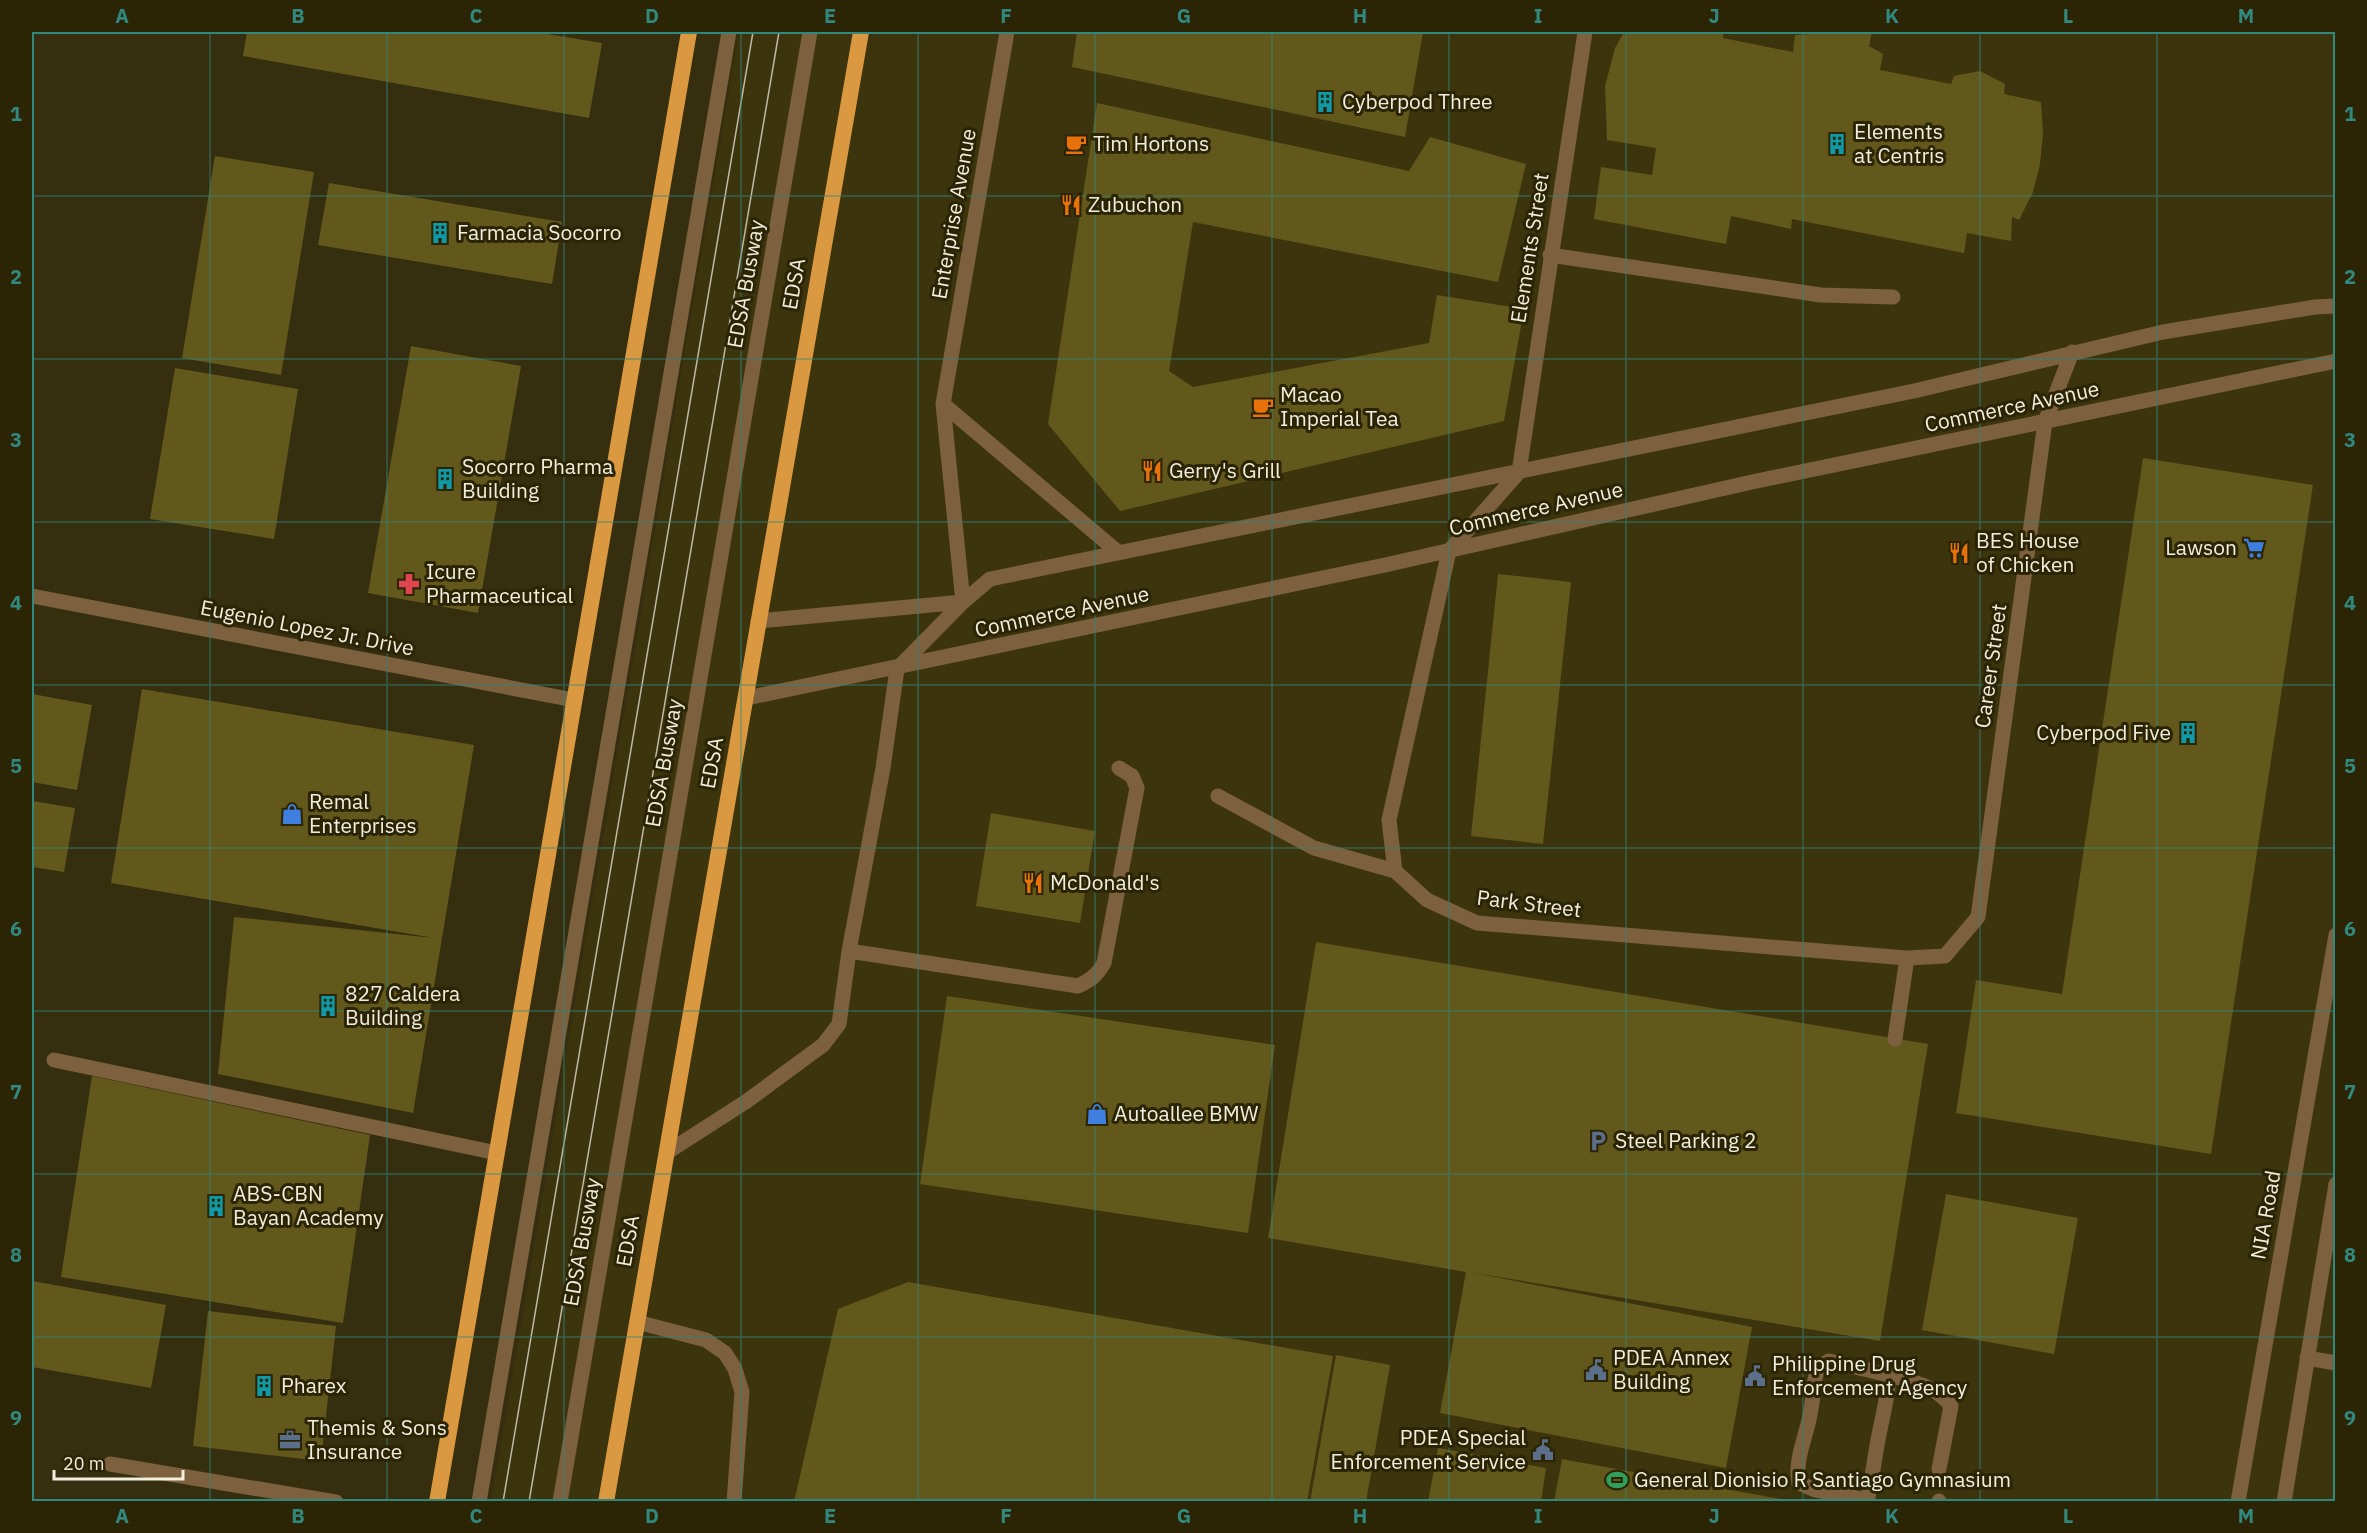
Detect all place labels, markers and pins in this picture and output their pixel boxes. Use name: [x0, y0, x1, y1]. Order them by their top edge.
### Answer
place label: Cyberpod Three: [1342, 87, 1493, 115]
building icon: Cyberpod Three: [1313, 90, 1337, 114]
place label: Elements at Centris: [1854, 117, 1945, 169]
place label: Tim Hortons: [1093, 129, 1209, 157]
cafe icon: Tim Hortons: [1064, 132, 1088, 156]
building icon: Elements at Centris: [1825, 132, 1849, 156]
place label: Zubuchon: [1088, 190, 1182, 218]
restaurant icon: Zubuchon: [1059, 193, 1083, 217]
place label: Farmacia Socorro: [457, 218, 622, 246]
building icon: Farmacia Socorro: [428, 221, 452, 245]
place label: Macao Imperial Tea: [1280, 380, 1399, 432]
cafe icon: Macao Imperial Tea: [1251, 395, 1275, 419]
place label: Socorro Pharma Building: [462, 452, 613, 504]
place label: Gerry's Grill: [1169, 456, 1281, 484]
restaurant icon: Gerry's Grill: [1140, 459, 1164, 483]
building icon: Socorro Pharma Building: [433, 467, 457, 491]
place label: BES House of Chicken: [1976, 526, 2079, 578]
place label: Lawson: [2165, 533, 2237, 561]
supermarket icon: Lawson: [2242, 536, 2266, 560]
restaurant icon: BES House of Chicken: [1947, 541, 1971, 565]
place label: Icure Pharmaceutical: [426, 557, 573, 609]
pharmacy icon: Icure Pharmaceutical: [397, 572, 421, 596]
place label: Cyberpod Five: [2036, 718, 2171, 746]
building icon: Cyberpod Five: [2176, 721, 2200, 745]
place label: Remal Enterprises: [309, 787, 417, 839]
shop icon: Remal Enterprises: [280, 802, 304, 826]
place label: McDonald's: [1050, 868, 1160, 896]
restaurant icon: McDonald's: [1021, 871, 1045, 895]
place label: 827 Caldera Building: [345, 979, 460, 1031]
building icon: 827 Caldera Building: [316, 994, 340, 1018]
place label: Autoallee BMW: [1114, 1099, 1259, 1127]
shop icon: Autoallee BMW: [1085, 1102, 1109, 1126]
place label: Steel Parking 2: [1615, 1126, 1757, 1154]
parking icon: Steel Parking 2: [1586, 1129, 1610, 1153]
place label: ABS-CBN Bayan Academy: [233, 1179, 384, 1231]
building icon: ABS-CBN Bayan Academy: [204, 1194, 228, 1218]
place label: PDEA Annex Building: [1613, 1343, 1730, 1395]
place label: Philippine Drug Enforcement Agency: [1772, 1349, 1968, 1401]
public building icon: PDEA Annex Building: [1584, 1358, 1608, 1382]
public building icon: Philippine Drug Enforcement Agency: [1743, 1364, 1767, 1388]
place label: Pharex: [281, 1371, 347, 1399]
building icon: Pharex: [252, 1374, 276, 1398]
place label: Themis & Sons Insurance: [307, 1413, 447, 1465]
place label: PDEA Special Enforcement Service: [1330, 1423, 1526, 1475]
office icon: Themis & Sons Insurance: [278, 1428, 302, 1452]
public building icon: PDEA Special Enforcement Service: [1531, 1438, 1555, 1462]
place label: General Dionisio R Santiago Gymnasium: [1634, 1465, 2011, 1493]
sports icon: General Dionisio R Santiago Gymnasium: [1605, 1468, 1629, 1492]

